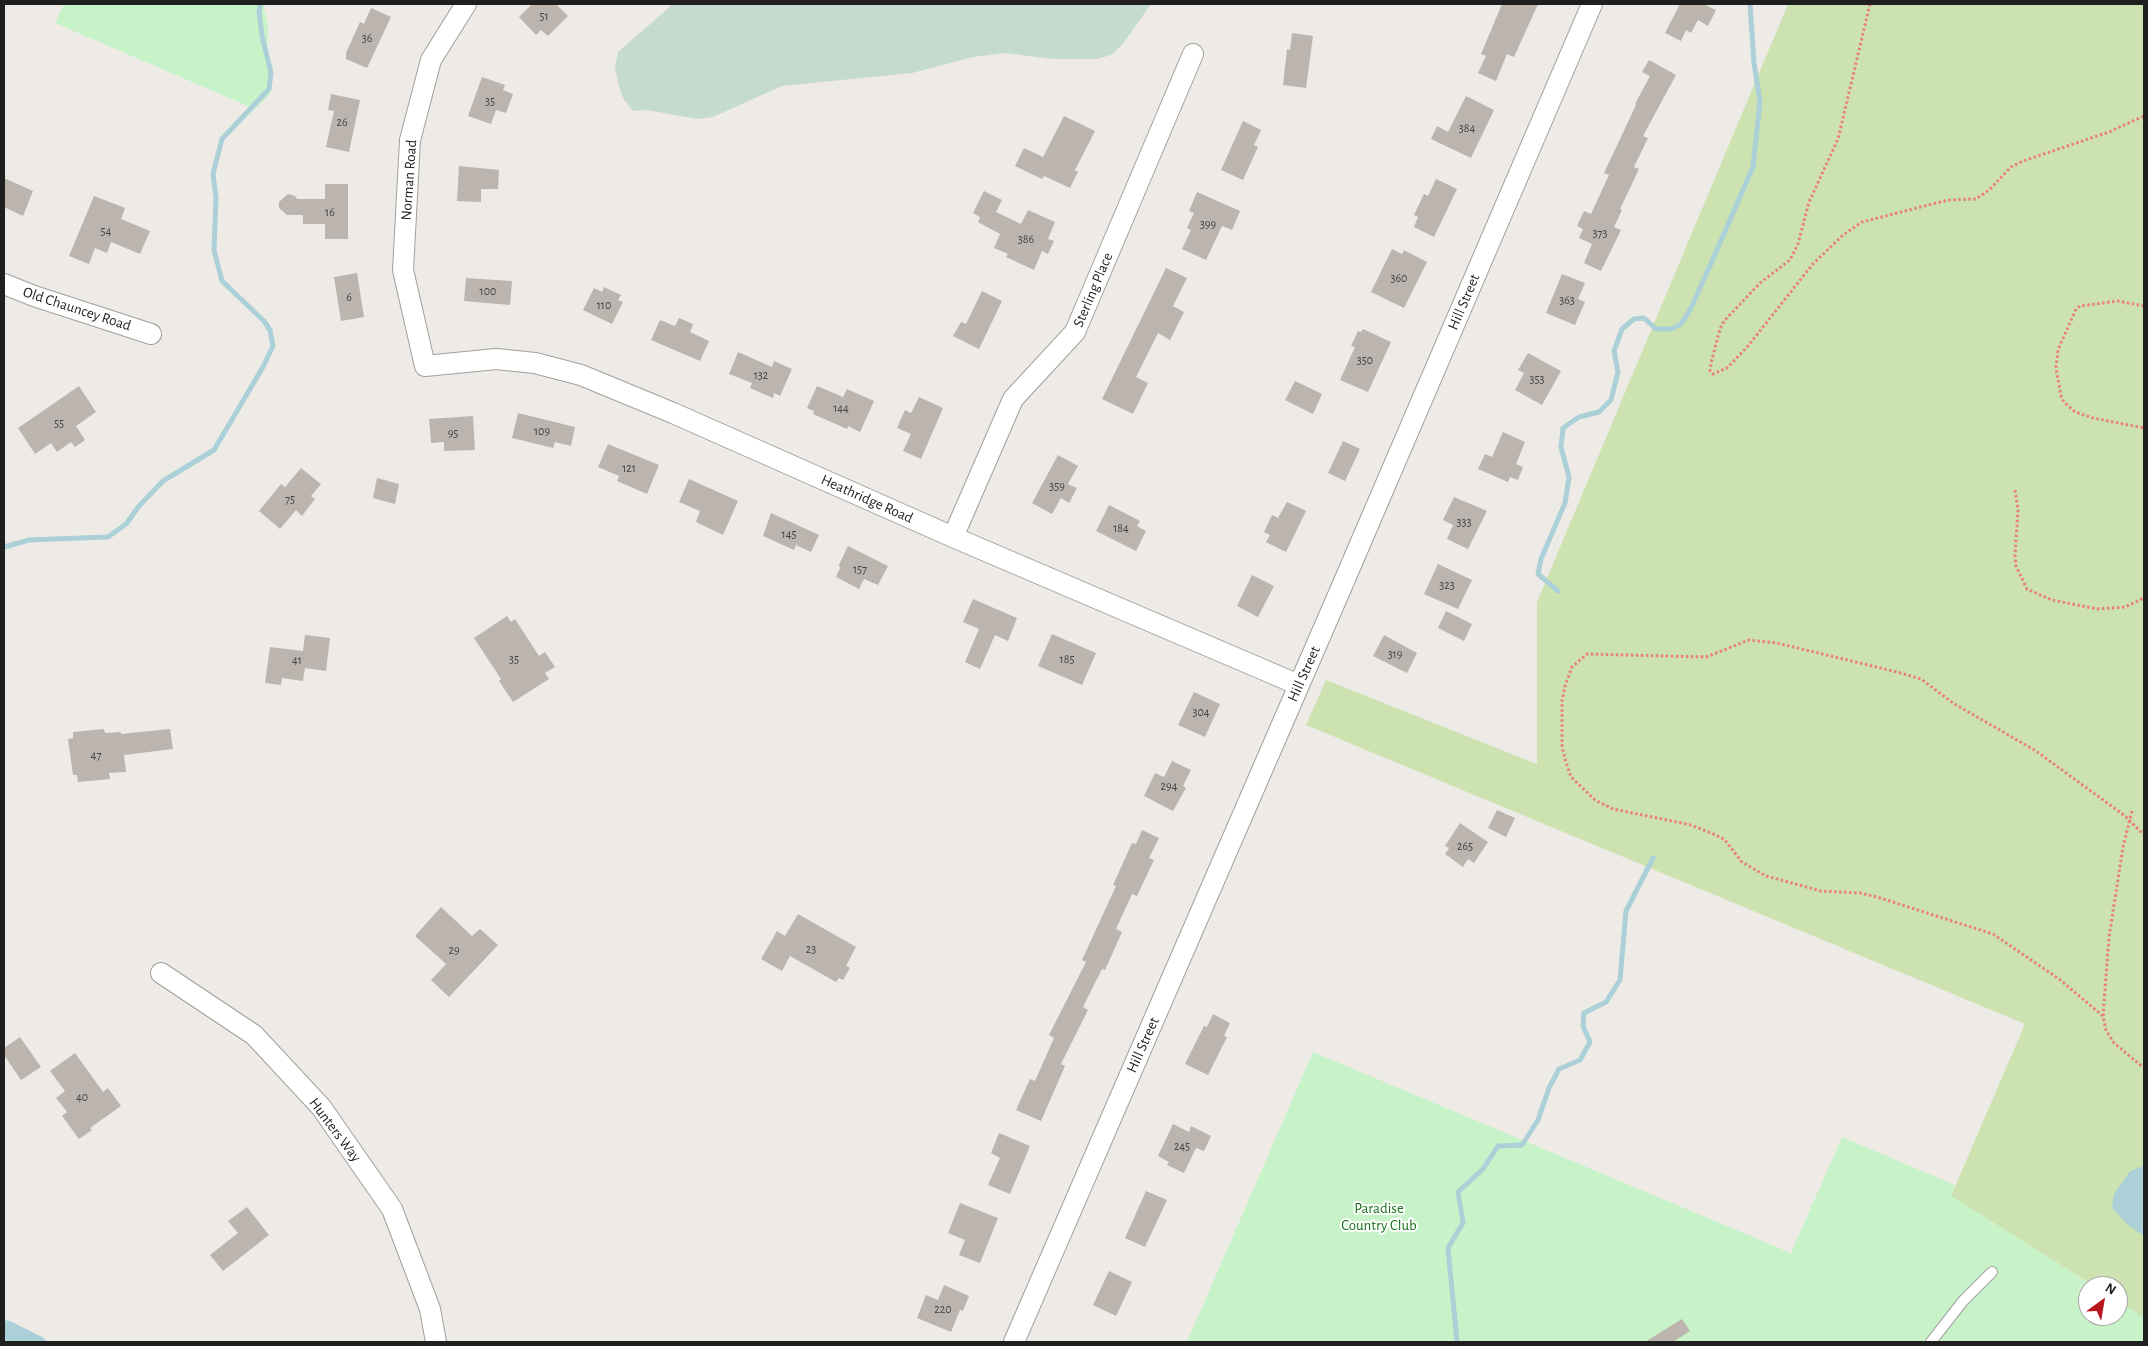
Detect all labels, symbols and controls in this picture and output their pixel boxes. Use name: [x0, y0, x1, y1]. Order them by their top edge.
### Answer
house number: 51: [539, 9, 549, 23]
house number: 36: [362, 31, 372, 45]
house number: 35: [485, 94, 495, 108]
house number: 26: [336, 115, 348, 129]
house number: 384: [1459, 121, 1475, 135]
street label: Norman Road: [397, 139, 421, 221]
house number: 16: [325, 205, 335, 219]
house number: 399: [1200, 217, 1216, 231]
house number: 54: [101, 224, 111, 238]
house number: 373: [1593, 226, 1607, 240]
house number: 386: [1018, 232, 1034, 246]
street label: Sterling Place: [1069, 250, 1117, 330]
house number: 360: [1391, 271, 1407, 285]
street label: Hill Street: [1444, 271, 1484, 333]
street label: Old Chauncey Road: [21, 283, 133, 335]
house number: 100: [480, 284, 496, 298]
house number: 6: [346, 290, 352, 304]
house number: 363: [1559, 293, 1575, 307]
house number: 110: [597, 298, 611, 312]
house number: 350: [1357, 353, 1373, 367]
house number: 132: [754, 368, 768, 382]
house number: 353: [1530, 372, 1544, 386]
house number: 144: [833, 401, 849, 415]
house number: 55: [54, 416, 64, 430]
house number: 109: [534, 424, 550, 438]
house number: 95: [448, 426, 458, 440]
house number: 121: [622, 461, 636, 475]
street label: Heathridge Road: [818, 471, 916, 527]
house number: 359: [1049, 479, 1065, 493]
house number: 75: [285, 492, 295, 506]
house number: 333: [1457, 515, 1471, 529]
house number: 184: [1113, 521, 1129, 535]
house number: 145: [782, 527, 796, 541]
house number: 157: [853, 562, 867, 576]
house number: 323: [1439, 578, 1455, 592]
street label: Hill Street: [1284, 643, 1324, 705]
house number: 319: [1388, 647, 1402, 661]
house number: 35: [509, 652, 519, 666]
house number: 185: [1060, 652, 1074, 666]
house number: 41: [292, 653, 302, 667]
house number: 304: [1192, 705, 1210, 719]
house number: 47: [91, 748, 101, 762]
house number: 294: [1161, 779, 1177, 793]
house number: 265: [1457, 839, 1473, 853]
house number: 23: [806, 942, 816, 956]
house number: 29: [448, 943, 460, 957]
street label: Hill Street: [1123, 1014, 1163, 1076]
house number: 40: [76, 1090, 88, 1104]
street label: Hunters Way: [305, 1094, 365, 1166]
house number: 245: [1174, 1139, 1190, 1153]
park label: Paradise Country Club: [1341, 1199, 1417, 1234]
north arrow: [2078, 1276, 2128, 1326]
text: N: [2103, 1281, 2118, 1298]
house number: 220: [934, 1302, 952, 1316]

